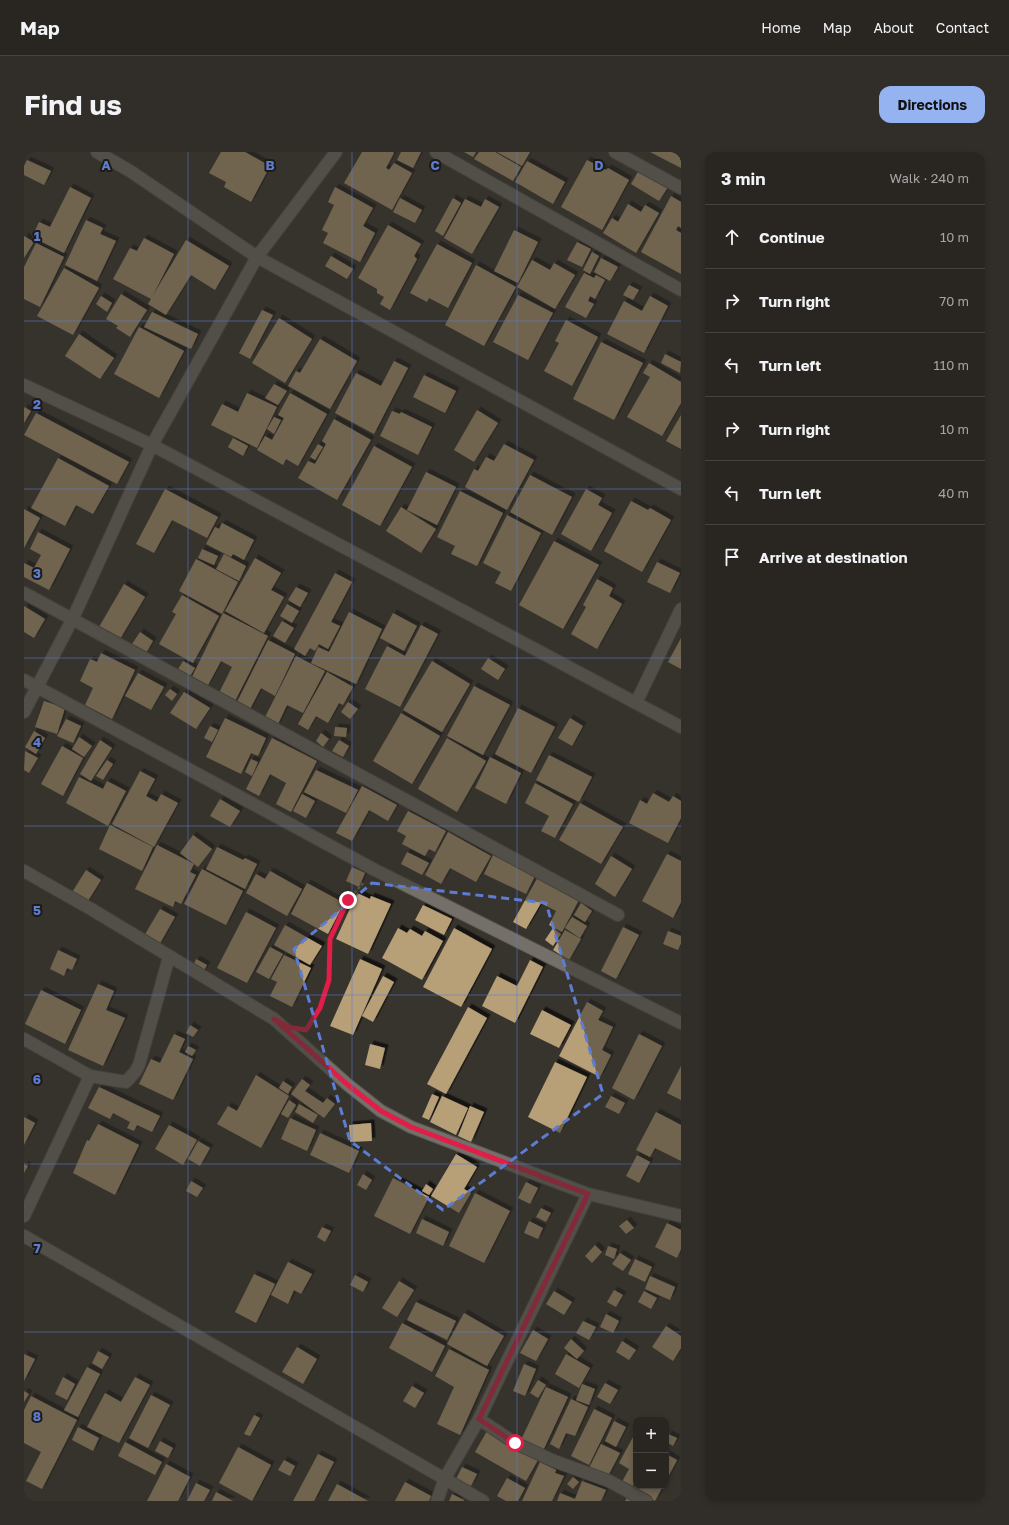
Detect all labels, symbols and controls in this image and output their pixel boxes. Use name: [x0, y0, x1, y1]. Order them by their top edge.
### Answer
text: Map: [20, 16, 60, 39]
text: Home: [761, 19, 801, 36]
text: Map: [823, 19, 851, 36]
text: About: [873, 19, 914, 36]
text: Contact: [936, 19, 989, 36]
button: Directions: [879, 86, 985, 123]
text: Find us: [24, 88, 122, 121]
text: A: [101, 157, 111, 173]
text: B: [265, 157, 275, 173]
text: C: [430, 157, 440, 173]
text: D: [594, 157, 604, 173]
text: 3 min: [721, 168, 765, 189]
text: Walk · 240 m: [890, 170, 969, 186]
icon: ahead: [721, 226, 743, 248]
text: 1: [34, 228, 41, 244]
text: Continue: [759, 228, 825, 246]
text: 10 m: [940, 229, 969, 245]
icon: right: [721, 290, 743, 312]
text: Turn right: [759, 292, 830, 310]
text: 70 m: [939, 293, 969, 309]
icon: left: [721, 354, 743, 376]
text: Turn left: [759, 356, 821, 374]
text: 110 m: [934, 357, 969, 373]
text: 2: [33, 396, 41, 412]
icon: right: [721, 418, 743, 440]
text: Turn right: [759, 420, 830, 438]
text: 10 m: [940, 421, 969, 437]
icon: left: [721, 482, 743, 504]
text: Turn left: [759, 484, 821, 502]
text: 40 m: [938, 485, 969, 501]
icon: arrive: [721, 546, 743, 568]
text: Arrive at destination: [759, 548, 908, 566]
text: 3: [33, 565, 41, 581]
text: 4: [33, 734, 41, 750]
route end: [339, 891, 357, 909]
text: 5: [33, 902, 41, 918]
text: 6: [33, 1071, 41, 1087]
text: 7: [33, 1240, 41, 1256]
text: 8: [33, 1408, 41, 1424]
map controls: [633, 1417, 669, 1489]
button: +: [633, 1417, 669, 1453]
route start: [506, 1434, 524, 1452]
button: −: [633, 1453, 669, 1489]

